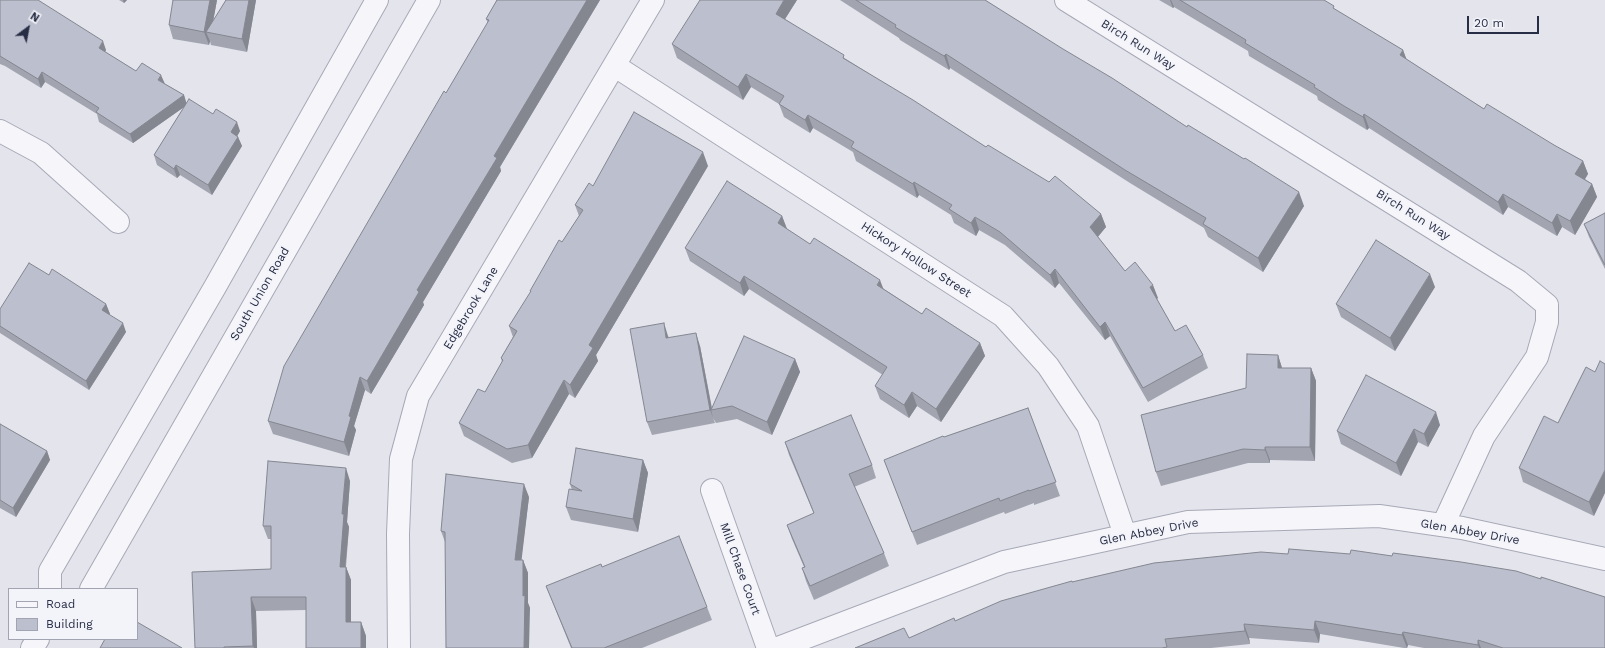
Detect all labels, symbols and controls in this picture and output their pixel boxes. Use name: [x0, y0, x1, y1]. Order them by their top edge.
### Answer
north arrow: [8, 8, 48, 48]
scale bar: [1469, 8, 1541, 34]
text: N: [28, 10, 42, 25]
text: 20 m: [1474, 16, 1504, 30]
street label: Birch Run Way: [1098, 17, 1178, 73]
street label: Birch Run Way: [1373, 187, 1453, 243]
street label: Hickory Hollow Street: [858, 219, 974, 301]
street label: South Union Road: [227, 245, 293, 343]
street label: Edgebrook Lane: [441, 264, 501, 352]
street label: Glen Abbey Drive: [1098, 515, 1200, 549]
street label: Glen Abbey Drive: [1419, 516, 1521, 548]
street label: Mill Chase Court: [717, 521, 763, 617]
legend: [8, 588, 138, 640]
text: Road: [46, 597, 75, 611]
text: Building: [46, 617, 93, 631]

